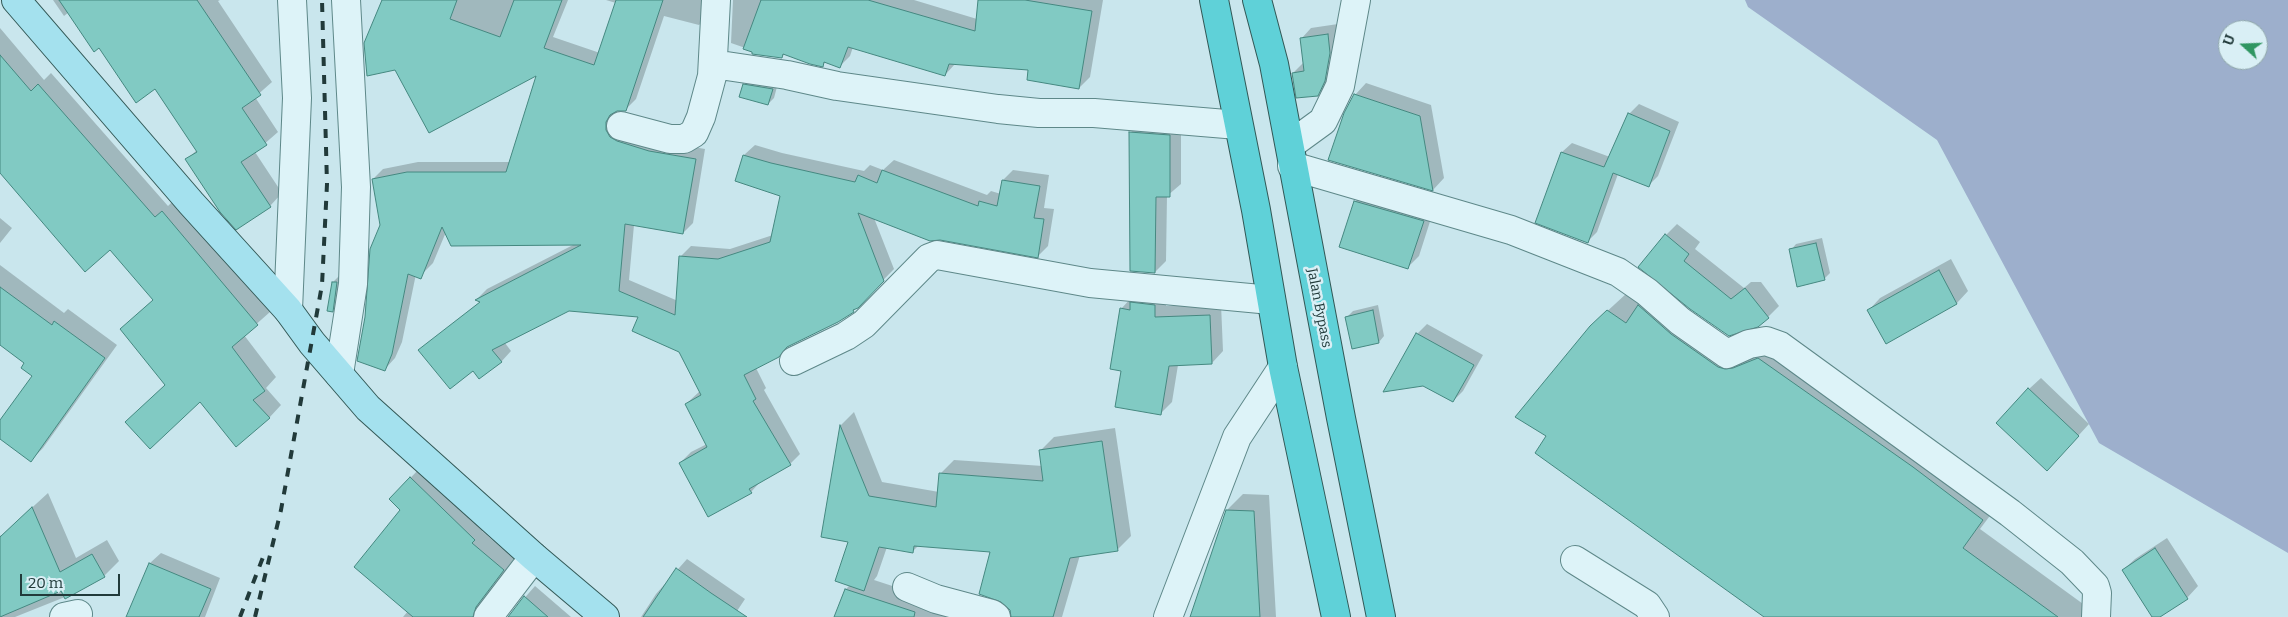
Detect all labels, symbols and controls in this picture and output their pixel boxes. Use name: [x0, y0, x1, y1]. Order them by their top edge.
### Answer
north arrow: [2218, 20, 2268, 70]
text: U: [2220, 32, 2239, 48]
street label: Jalan Bypass: [1303, 267, 1335, 349]
scale bar: [22, 564, 122, 596]
text: 20 m: [28, 574, 63, 592]

